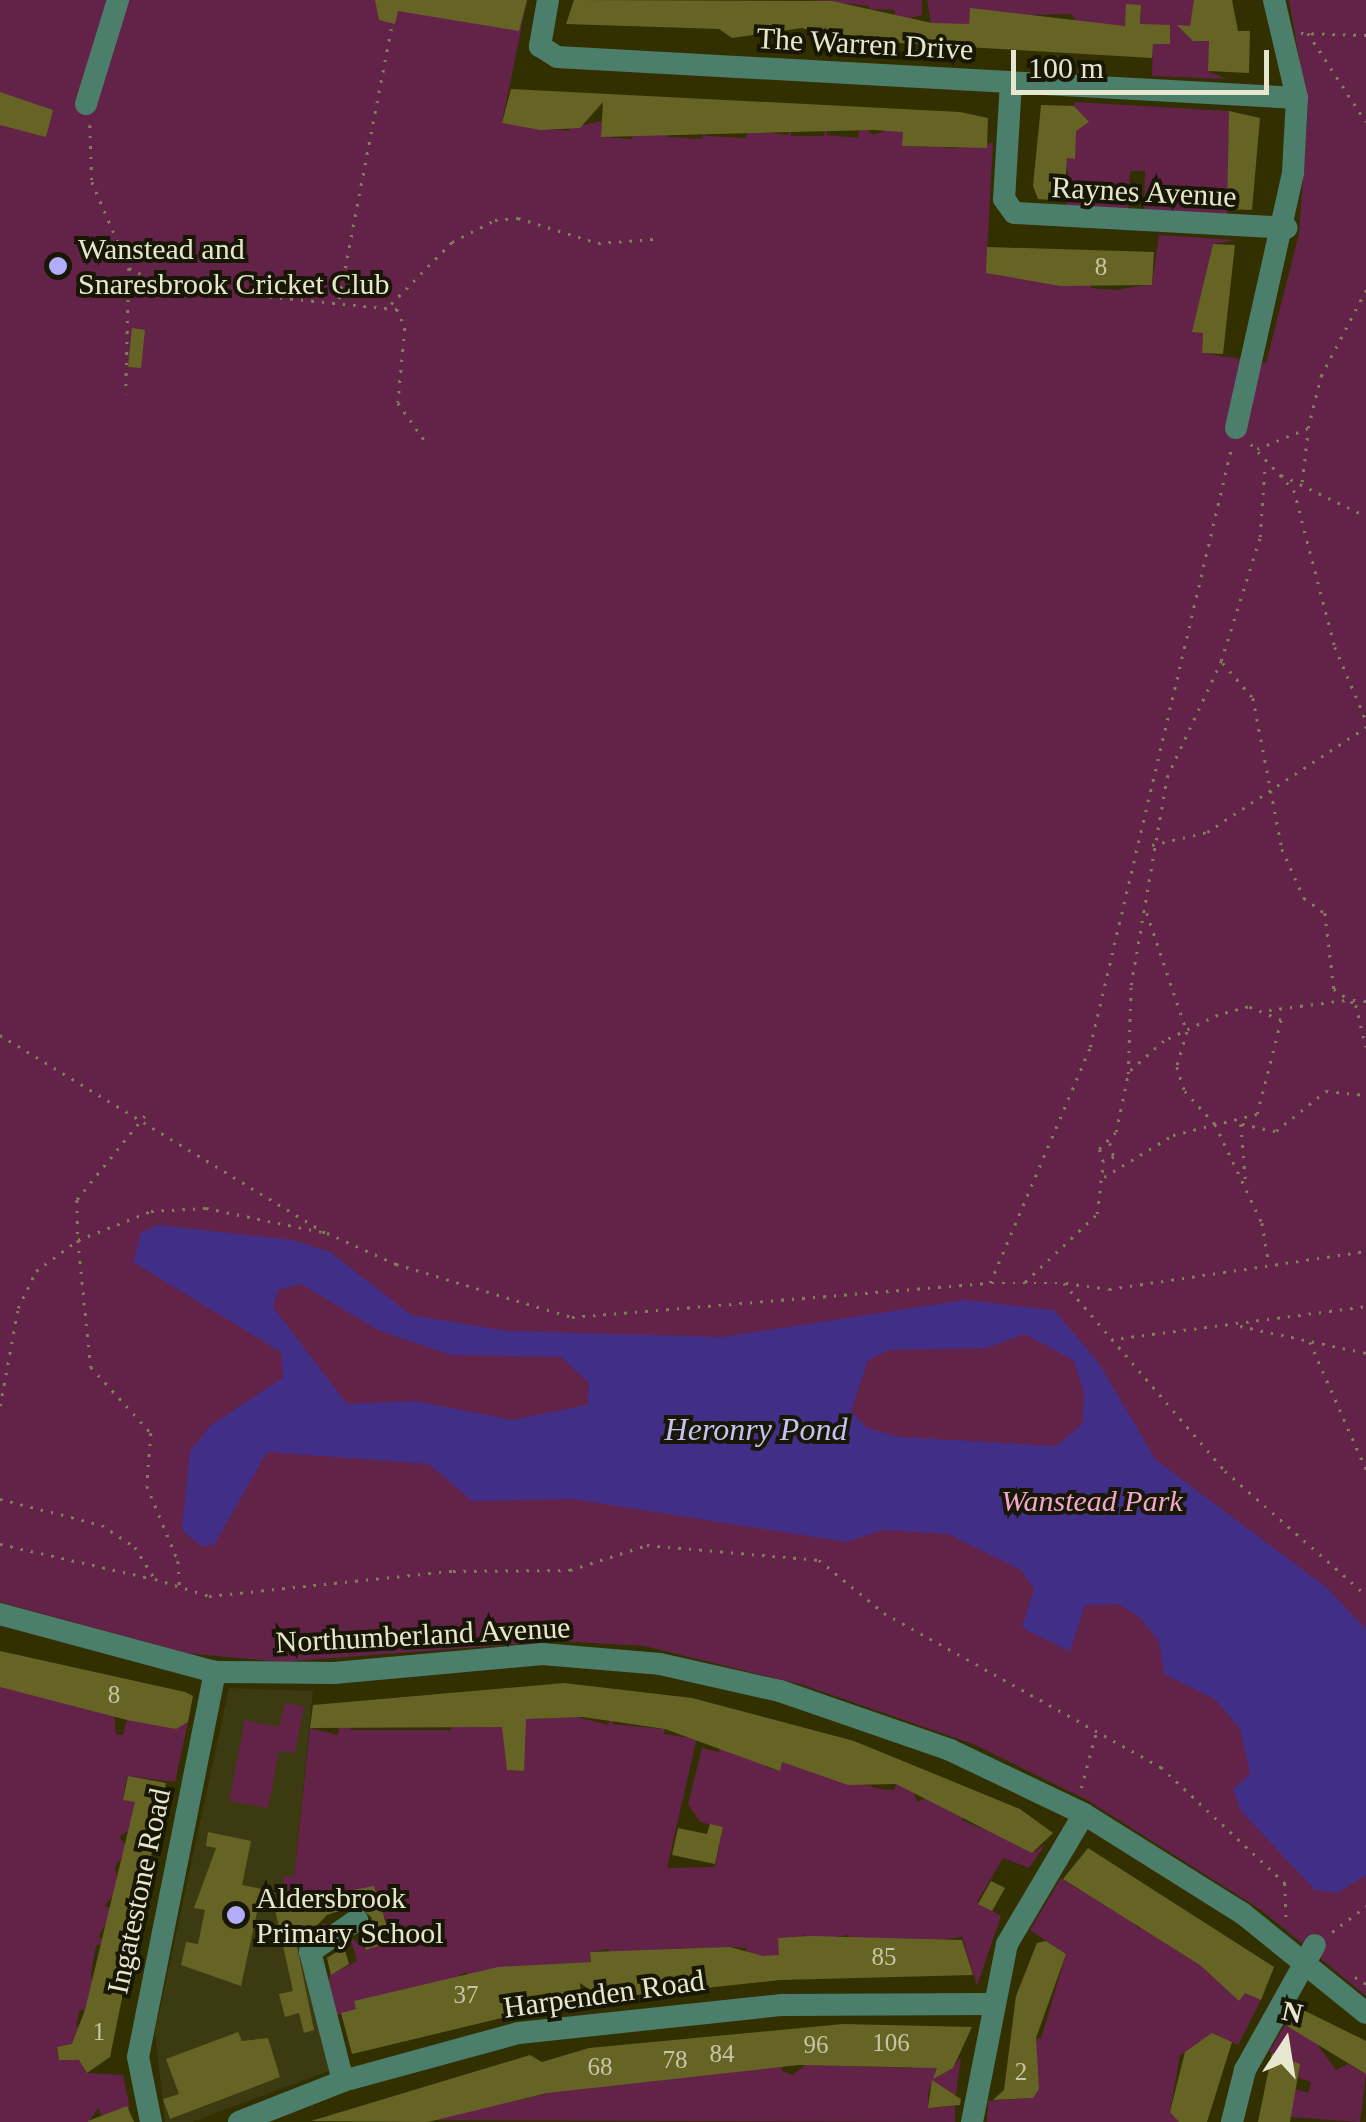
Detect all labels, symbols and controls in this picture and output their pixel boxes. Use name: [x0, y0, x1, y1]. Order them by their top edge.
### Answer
street label: The Warren Drive: [755, 20, 975, 68]
scale bar: [1016, 30, 1274, 92]
text: 100 m: [1028, 51, 1104, 84]
street label: Raynes Avenue: [1050, 169, 1238, 215]
place label: Wanstead and Snaresbrook Cricket Club: [78, 231, 390, 302]
house number: 8: [1095, 252, 1107, 282]
marker: Wanstead and Snaresbrook Cricket Club: [47, 255, 69, 277]
water label: Heronry Pond: [665, 1410, 847, 1448]
park label: Wanstead Park: [1001, 1483, 1183, 1519]
street label: Northumberland Avenue: [274, 1609, 572, 1661]
house number: 8: [108, 1680, 120, 1710]
street label: Ingatestone Road: [100, 1785, 178, 1997]
place label: Aldersbrook Primary School: [256, 1880, 443, 1950]
marker: Aldersbrook Primary School: [225, 1904, 247, 1926]
house number: 85: [872, 1942, 896, 1972]
street label: Harpenden Road: [501, 1962, 707, 2026]
house number: 37: [454, 1980, 478, 2010]
north arrow: [1236, 1992, 1336, 2092]
text: N: [1279, 1995, 1305, 2029]
house number: 1: [93, 2017, 105, 2047]
house number: 106: [872, 2028, 910, 2058]
house number: 96: [804, 2030, 828, 2060]
house number: 84: [710, 2039, 734, 2069]
house number: 78: [662, 2045, 688, 2075]
house number: 68: [588, 2052, 612, 2082]
house number: 2: [1015, 2057, 1027, 2087]

